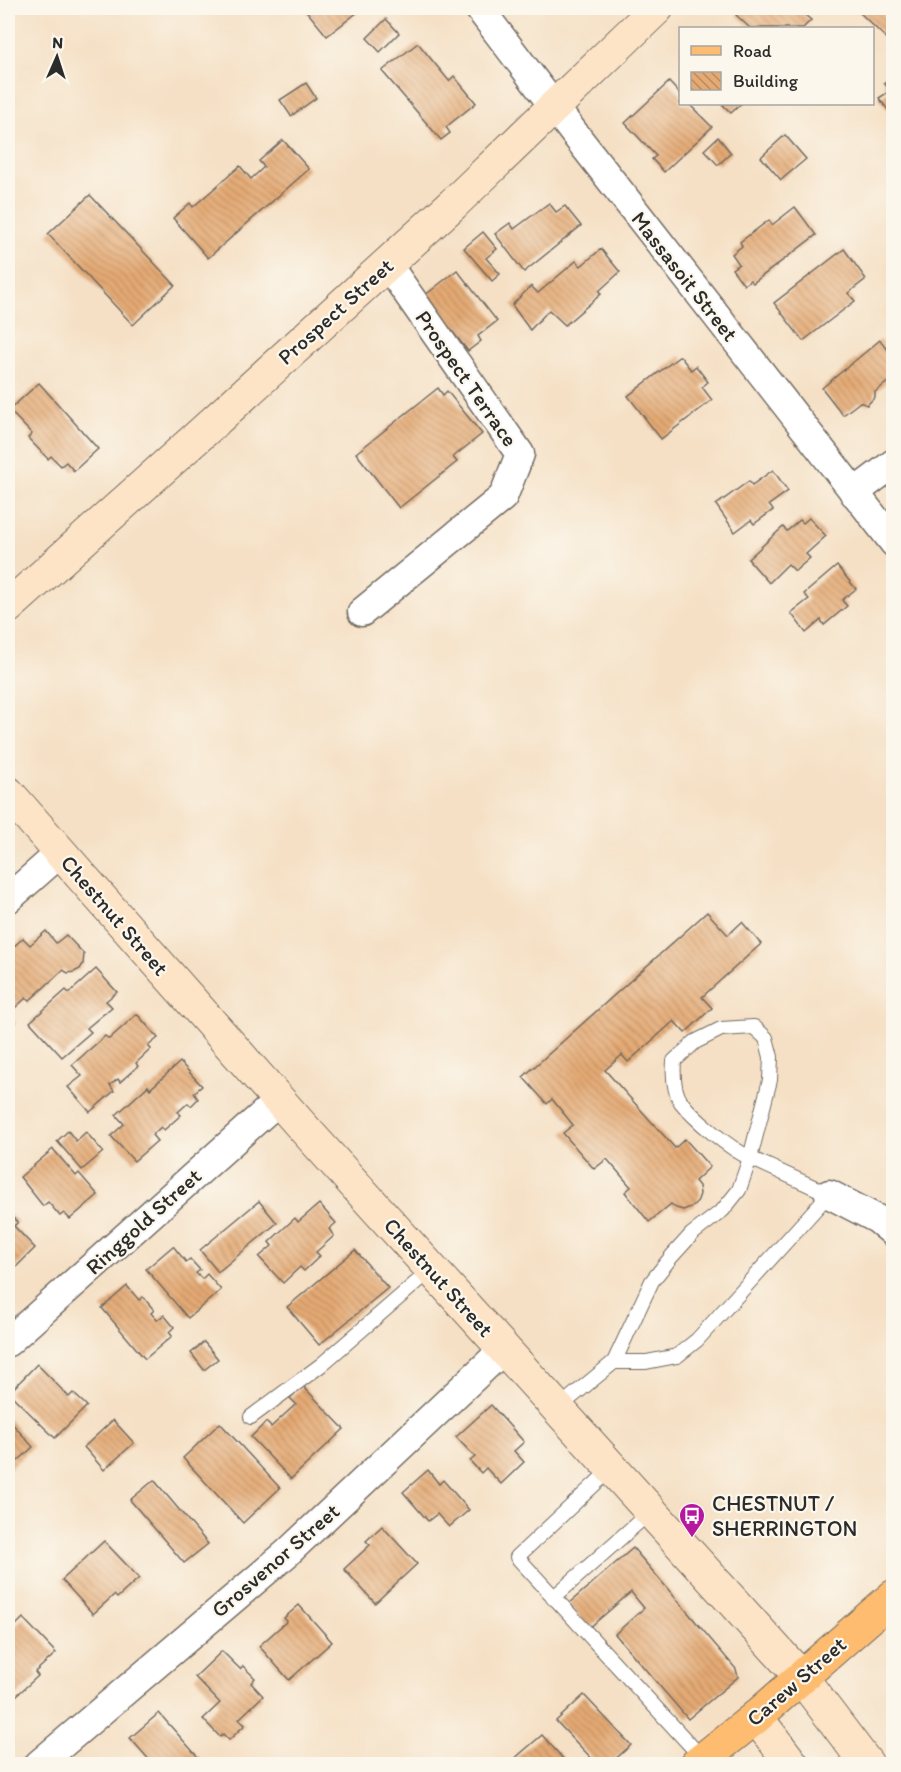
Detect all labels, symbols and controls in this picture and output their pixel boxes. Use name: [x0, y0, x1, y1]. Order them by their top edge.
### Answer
north arrow: [27, 27, 87, 87]
legend: [679, 27, 874, 105]
text: N: [52, 33, 64, 52]
text: Road: [733, 40, 772, 62]
text: Building: [733, 70, 799, 92]
street label: Massasoit Street: [625, 206, 744, 347]
street label: Prospect Street: [272, 252, 399, 370]
street label: Prospect Terrace: [410, 305, 524, 452]
street label: Chestnut Street: [55, 850, 174, 981]
street label: Ringgold Street: [80, 1162, 207, 1280]
street label: Chestnut Street: [378, 1212, 499, 1342]
place label: CHESTNUT / SHERRINGTON: [712, 1490, 857, 1542]
street label: Grosvenor Street: [206, 1497, 345, 1623]
bus stop icon: CHESTNUT / SHERRINGTON: [677, 1501, 707, 1539]
street label: Carew Street: [741, 1631, 852, 1732]

